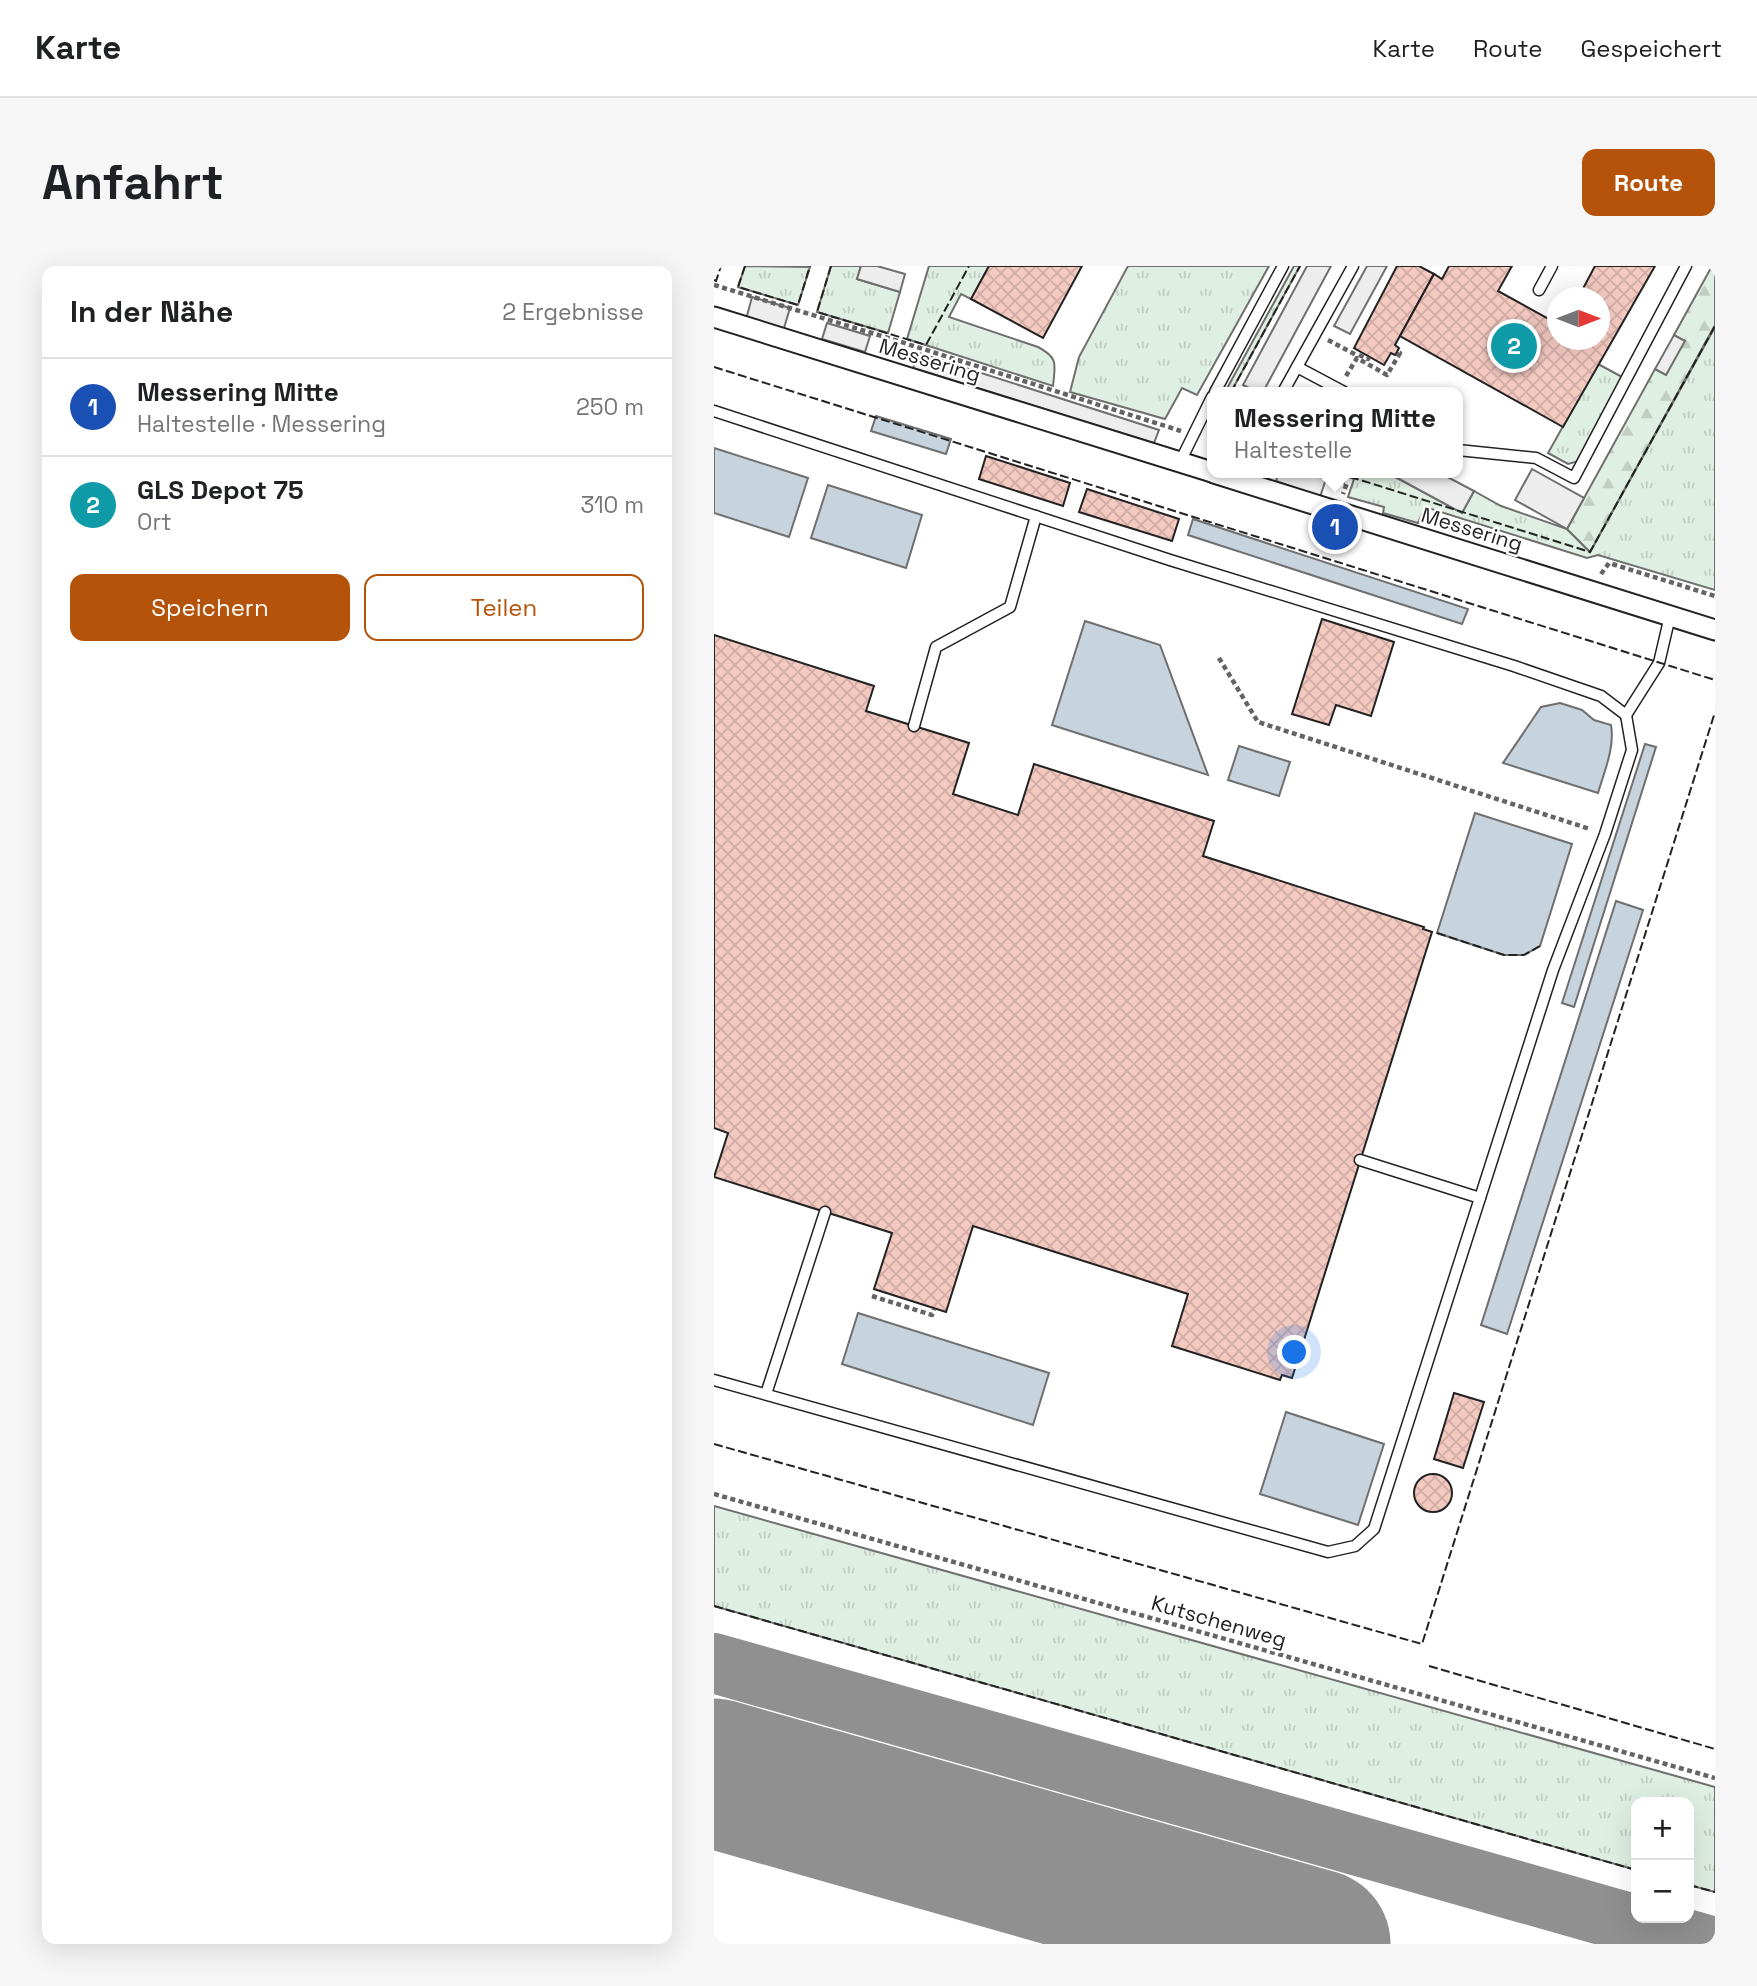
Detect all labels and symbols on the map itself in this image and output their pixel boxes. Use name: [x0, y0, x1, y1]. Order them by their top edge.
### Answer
north arrow: [1547, 287, 1610, 350]
pin: 2: [1491, 320, 1537, 372]
street label: Messering: [876, 332, 984, 388]
pin: 1: [1312, 501, 1358, 553]
street label: Messering: [1418, 501, 1526, 557]
your location: [1277, 1335, 1311, 1369]
street label: Kutschenweg: [1148, 1589, 1290, 1653]

